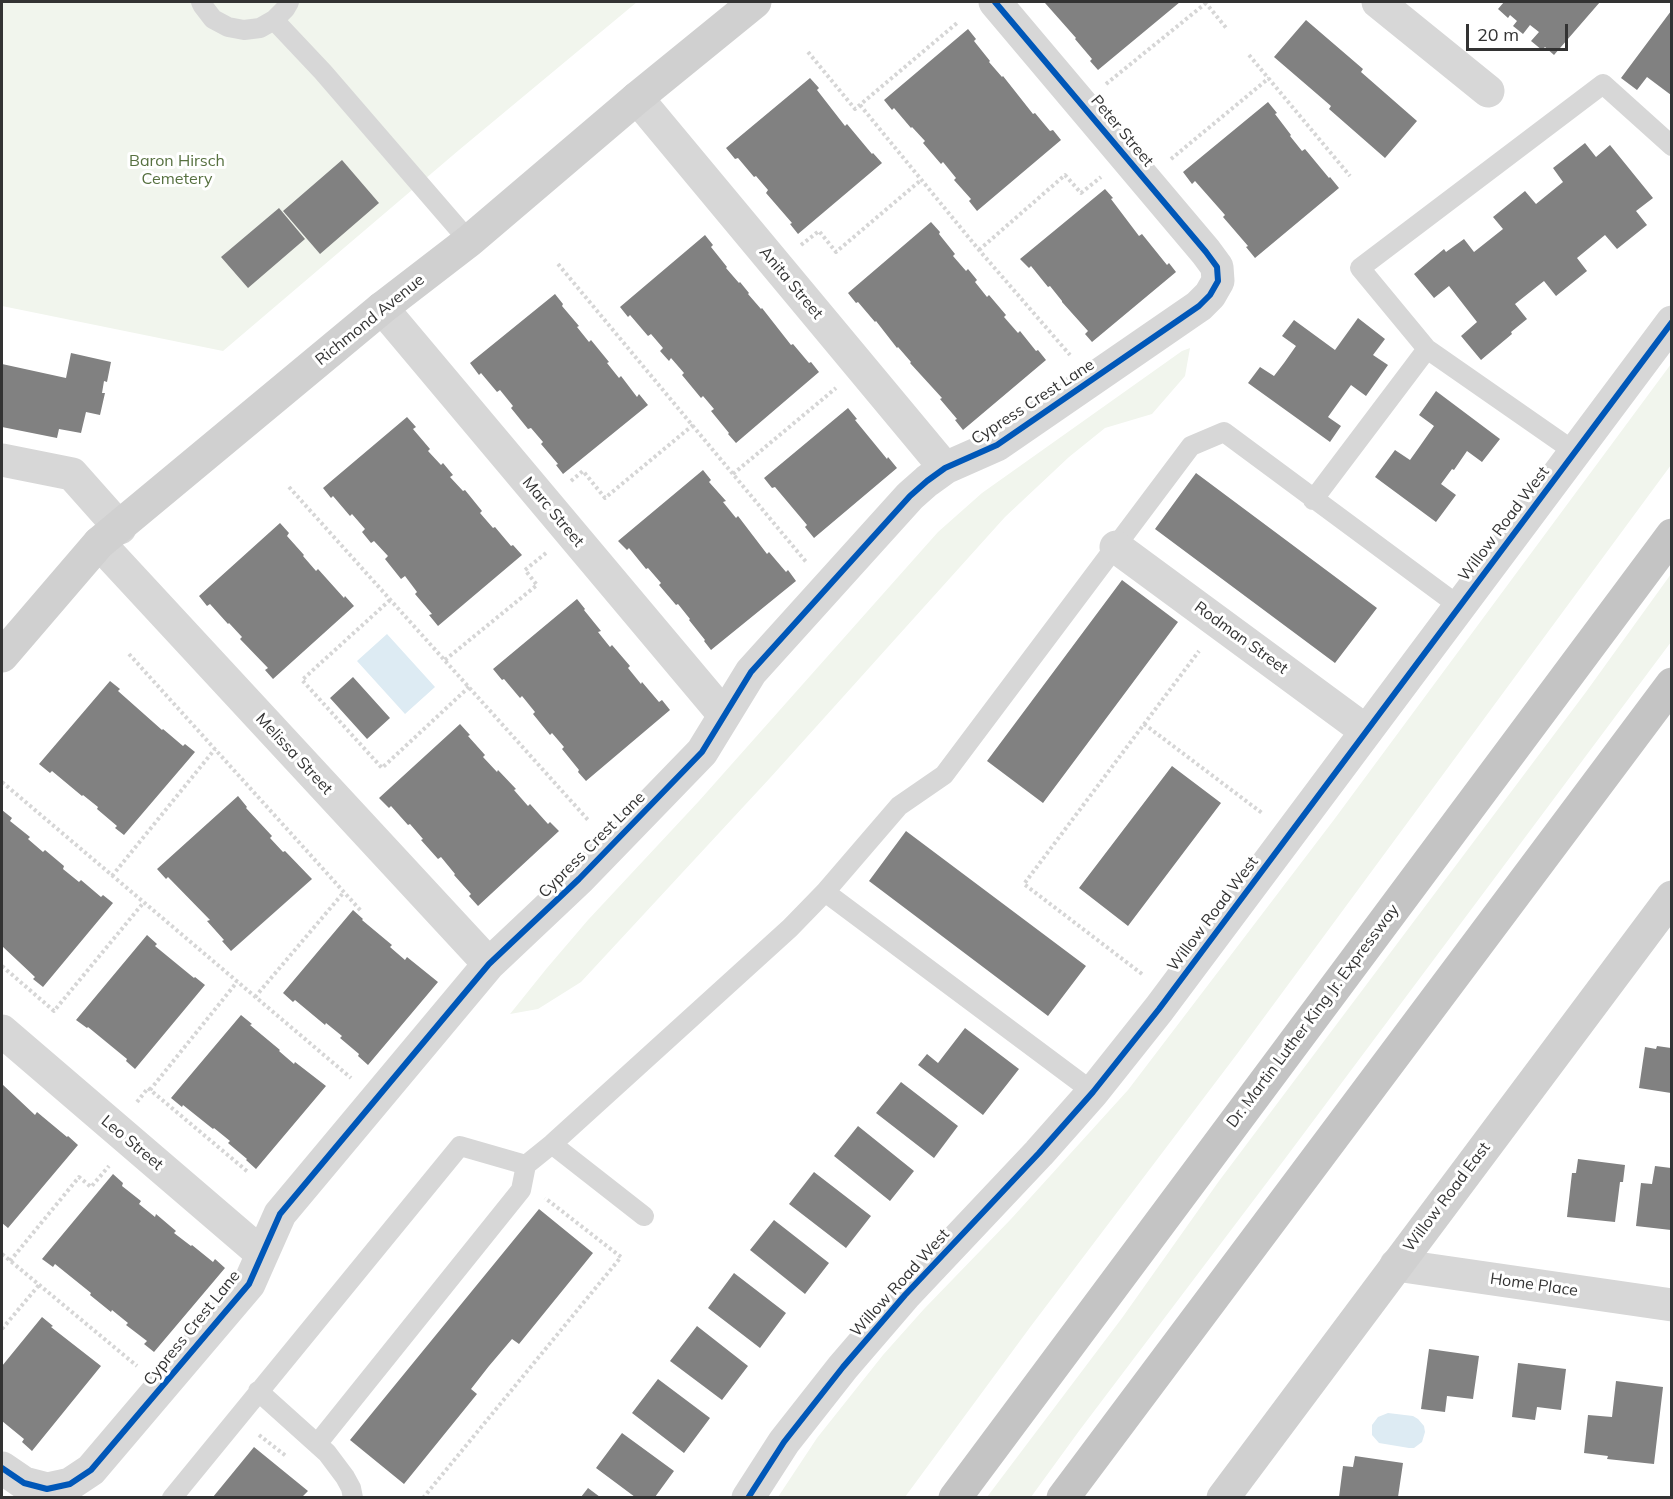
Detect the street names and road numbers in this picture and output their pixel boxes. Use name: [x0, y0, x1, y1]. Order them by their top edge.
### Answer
street label: Peter Street: [1087, 91, 1157, 171]
street label: Anita Street: [755, 243, 827, 323]
street label: Richmond Avenue: [312, 270, 428, 370]
street label: Cypress Crest Lane: [968, 355, 1098, 449]
street label: Willow Road West: [1455, 463, 1553, 585]
street label: Marc Street: [518, 473, 588, 551]
street label: Rodman Street: [1190, 598, 1292, 678]
street label: Melissa Street: [252, 709, 336, 799]
street label: Cypress Crest Lane: [535, 788, 649, 902]
street label: Willow Road West: [1164, 853, 1262, 975]
street label: Dr. Martin Luther King Jr. Expressway: [1223, 901, 1403, 1131]
street label: Leo Street: [97, 1112, 167, 1174]
street label: Willow Road East: [1400, 1138, 1494, 1256]
street label: Willow Road West: [846, 1225, 954, 1341]
street label: Cypress Crest Lane: [140, 1267, 244, 1389]
street label: Home Place: [1489, 1269, 1579, 1301]

